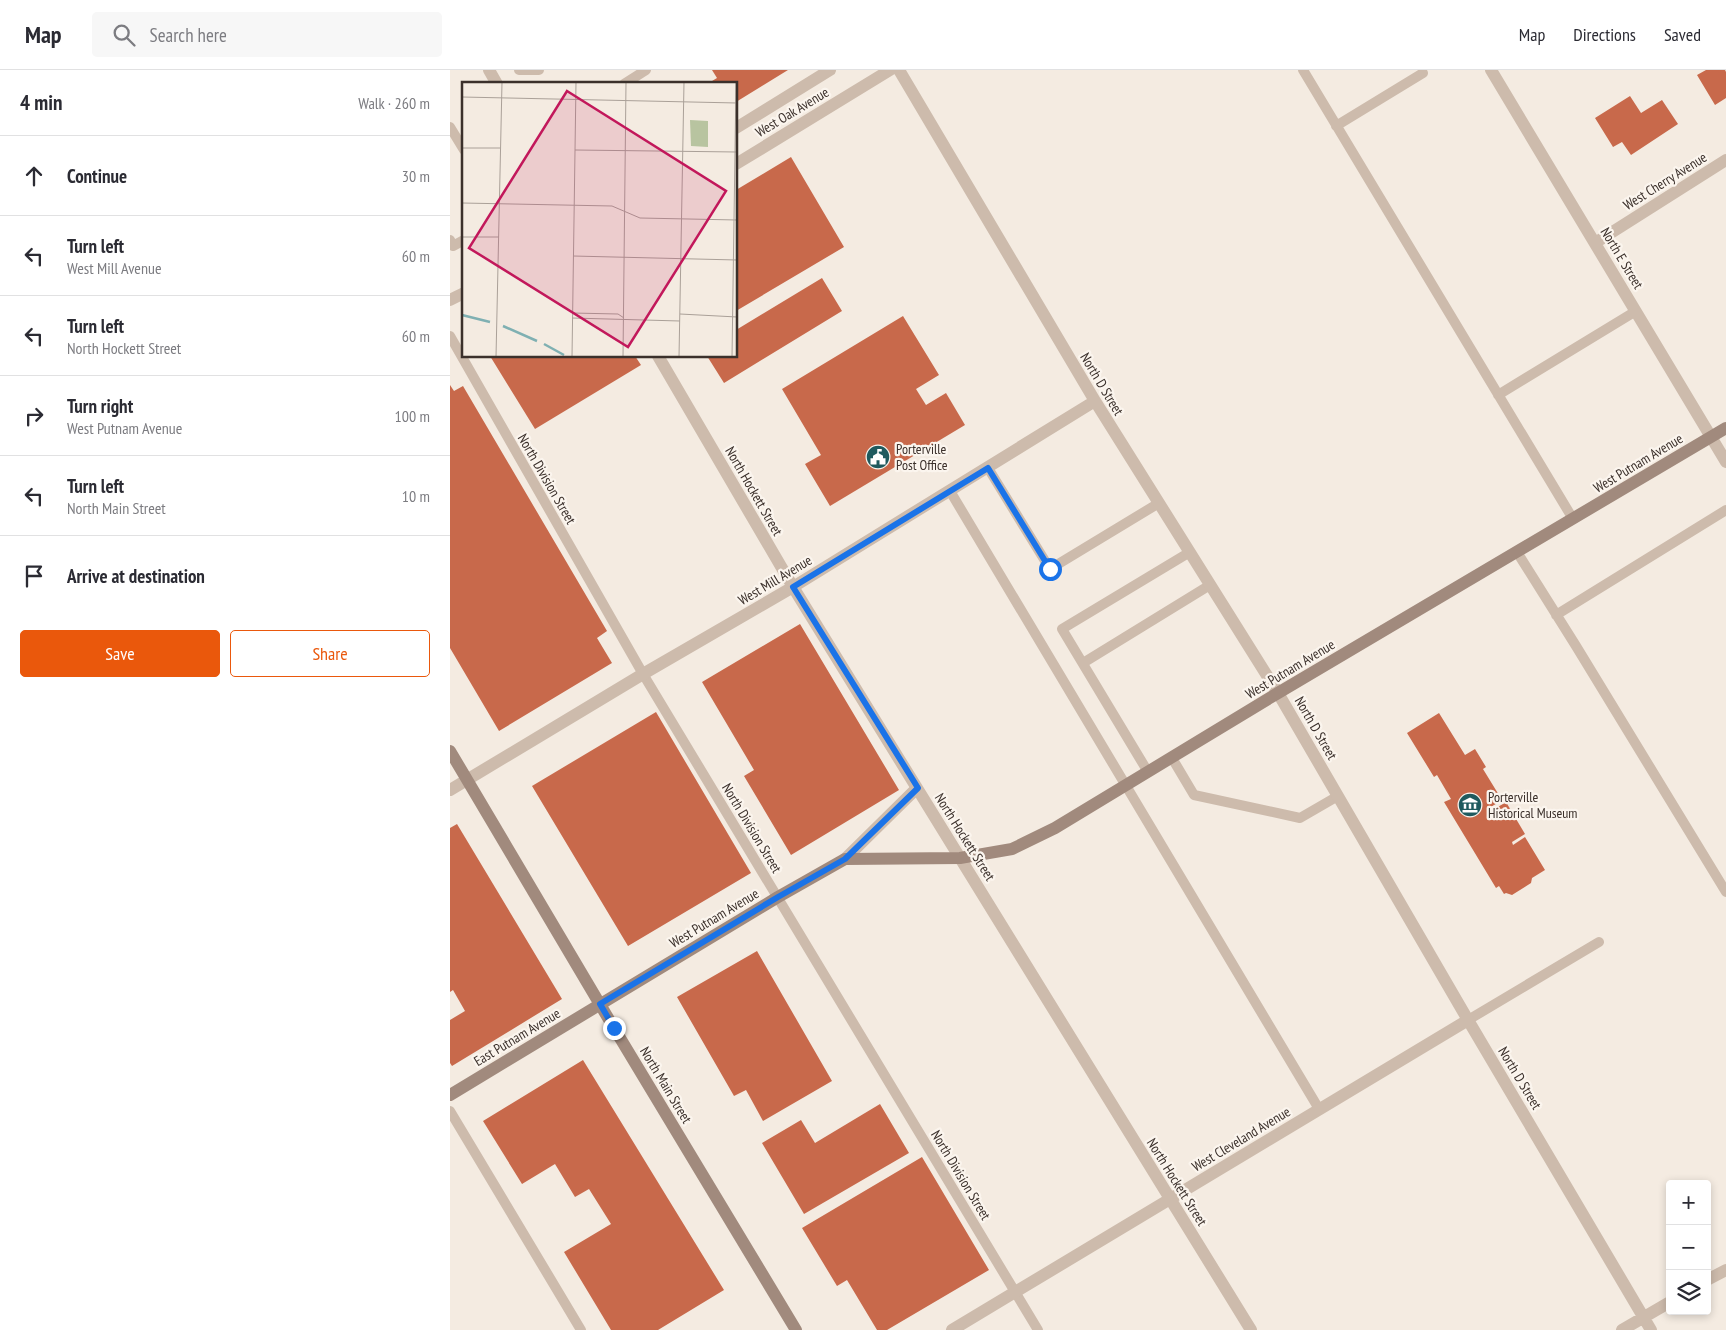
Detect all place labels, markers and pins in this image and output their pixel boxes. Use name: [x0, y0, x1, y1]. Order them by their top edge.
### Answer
place label: Porterville Post Office: [896, 440, 948, 474]
public building icon: Porterville Post Office: [865, 444, 891, 470]
place label: Porterville Historical Museum: [1488, 788, 1577, 822]
museum icon: Porterville Historical Museum: [1457, 792, 1483, 818]

